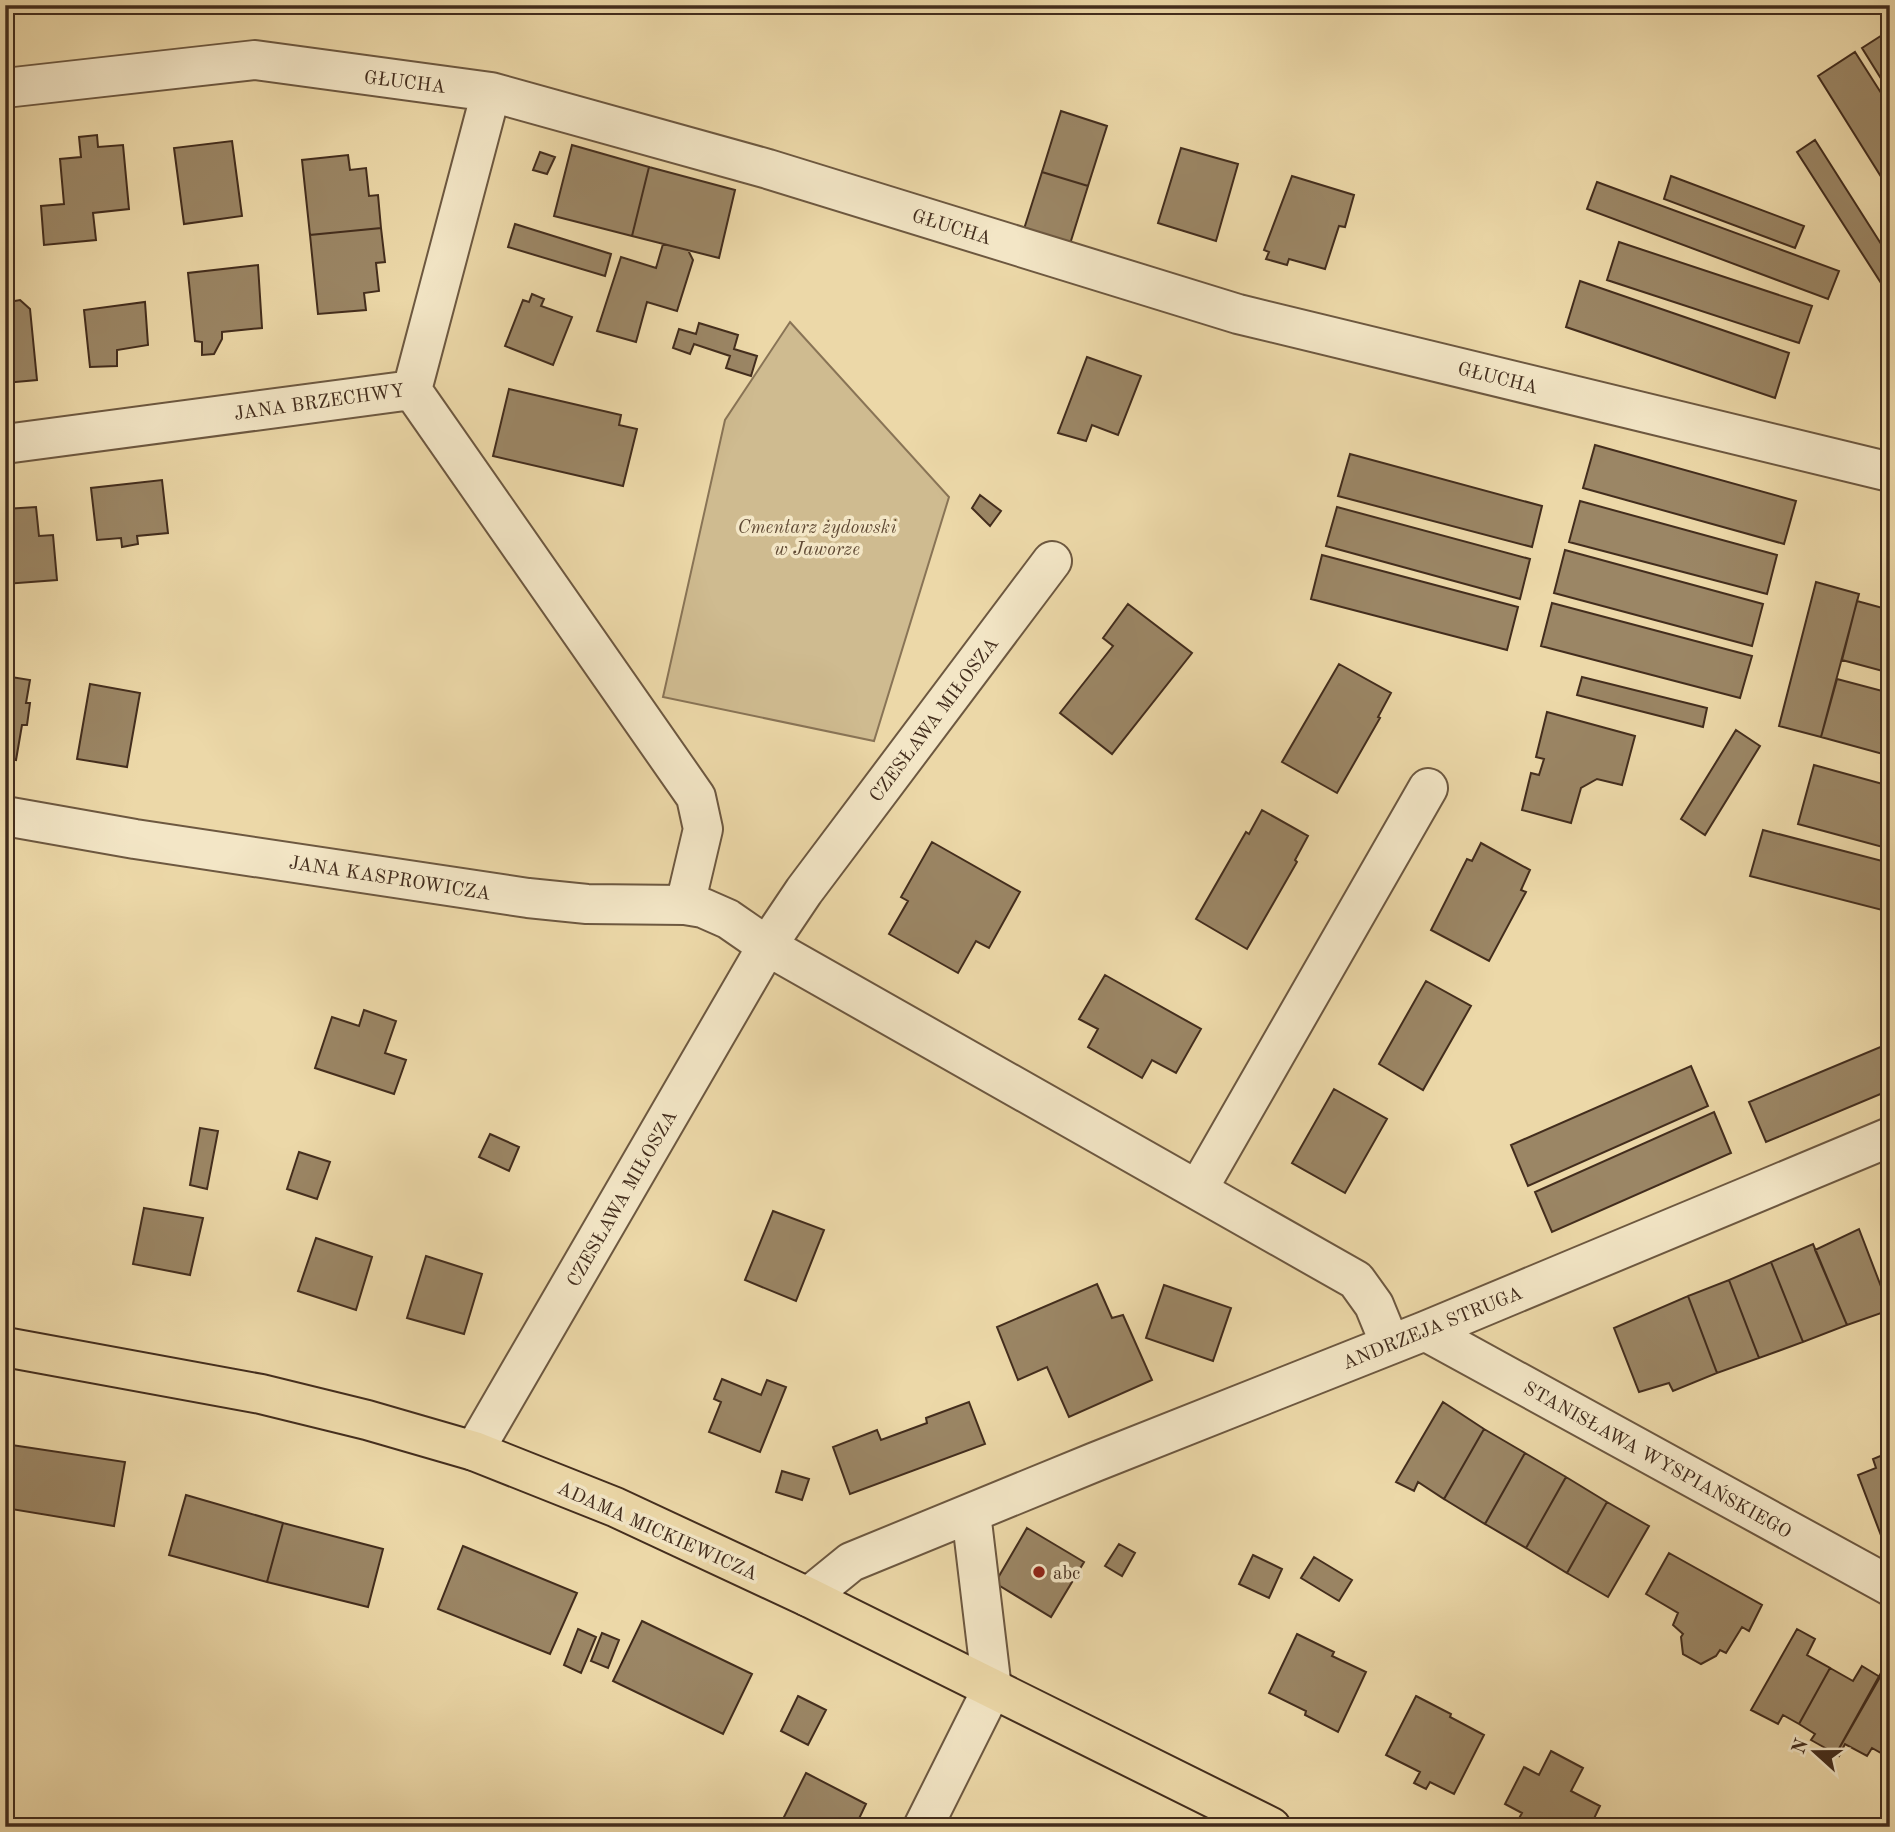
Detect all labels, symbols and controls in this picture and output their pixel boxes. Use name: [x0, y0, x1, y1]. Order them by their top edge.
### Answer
street label: GŁUCHA: [363, 69, 447, 98]
street label: GŁUCHA: [909, 207, 994, 250]
street label: GŁUCHA: [1455, 360, 1540, 399]
street label: JANA BRZECHWY: [233, 382, 406, 425]
park label: Cmentarz żydowski w Jaworze: [738, 519, 897, 560]
street label: CZESŁAWA MIŁOSZA: [867, 634, 1003, 806]
street label: JANA KASPROWICZA: [287, 854, 492, 905]
street label: CZESŁAWA MIŁOSZA: [565, 1107, 682, 1291]
street label: ANDRZEJA STRUGA: [1340, 1284, 1526, 1374]
street label: STANISŁAWA WYSPIAŃSKIEGO: [1520, 1375, 1796, 1543]
street label: ADAMA MICKIEWICZA: [554, 1479, 760, 1585]
marker: abc: [1031, 1564, 1047, 1580]
place label: abc: [1053, 1565, 1080, 1584]
north arrow: [1780, 1716, 1850, 1786]
text: N: [1790, 1736, 1813, 1757]

